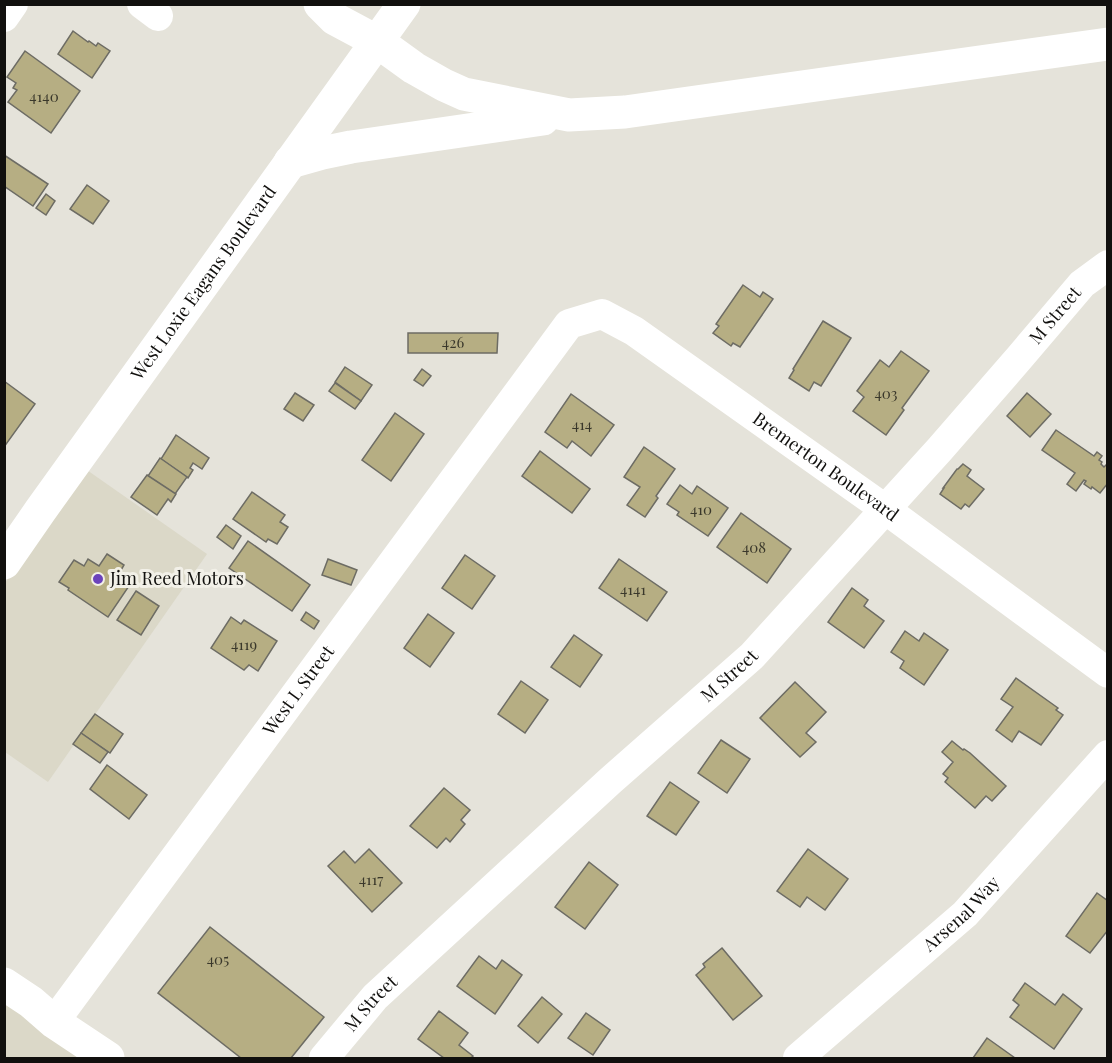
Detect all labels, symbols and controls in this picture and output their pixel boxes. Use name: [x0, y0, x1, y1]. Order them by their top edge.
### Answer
house number: 4140: [29, 86, 59, 106]
street label: West Loxie Eagans Boulevard: [124, 180, 281, 385]
street label: M Street: [1023, 280, 1086, 349]
house number: 426: [442, 332, 464, 352]
house number: 403: [874, 383, 898, 403]
street label: Bremerton Boulevard: [748, 406, 904, 527]
house number: 414: [572, 414, 592, 434]
house number: 410: [690, 499, 712, 519]
house number: 408: [742, 537, 766, 557]
place label: Jim Reed Motors: [109, 566, 244, 590]
marker: Jim Reed Motors: [91, 572, 105, 586]
house number: 4141: [620, 579, 646, 599]
house number: 4119: [231, 634, 257, 654]
street label: West L Street: [256, 640, 339, 741]
street label: M Street: [695, 644, 764, 707]
house number: 4117: [359, 869, 383, 889]
street label: Arsenal Way: [917, 871, 1004, 957]
house number: 405: [207, 949, 229, 969]
street label: M Street: [338, 969, 403, 1036]

